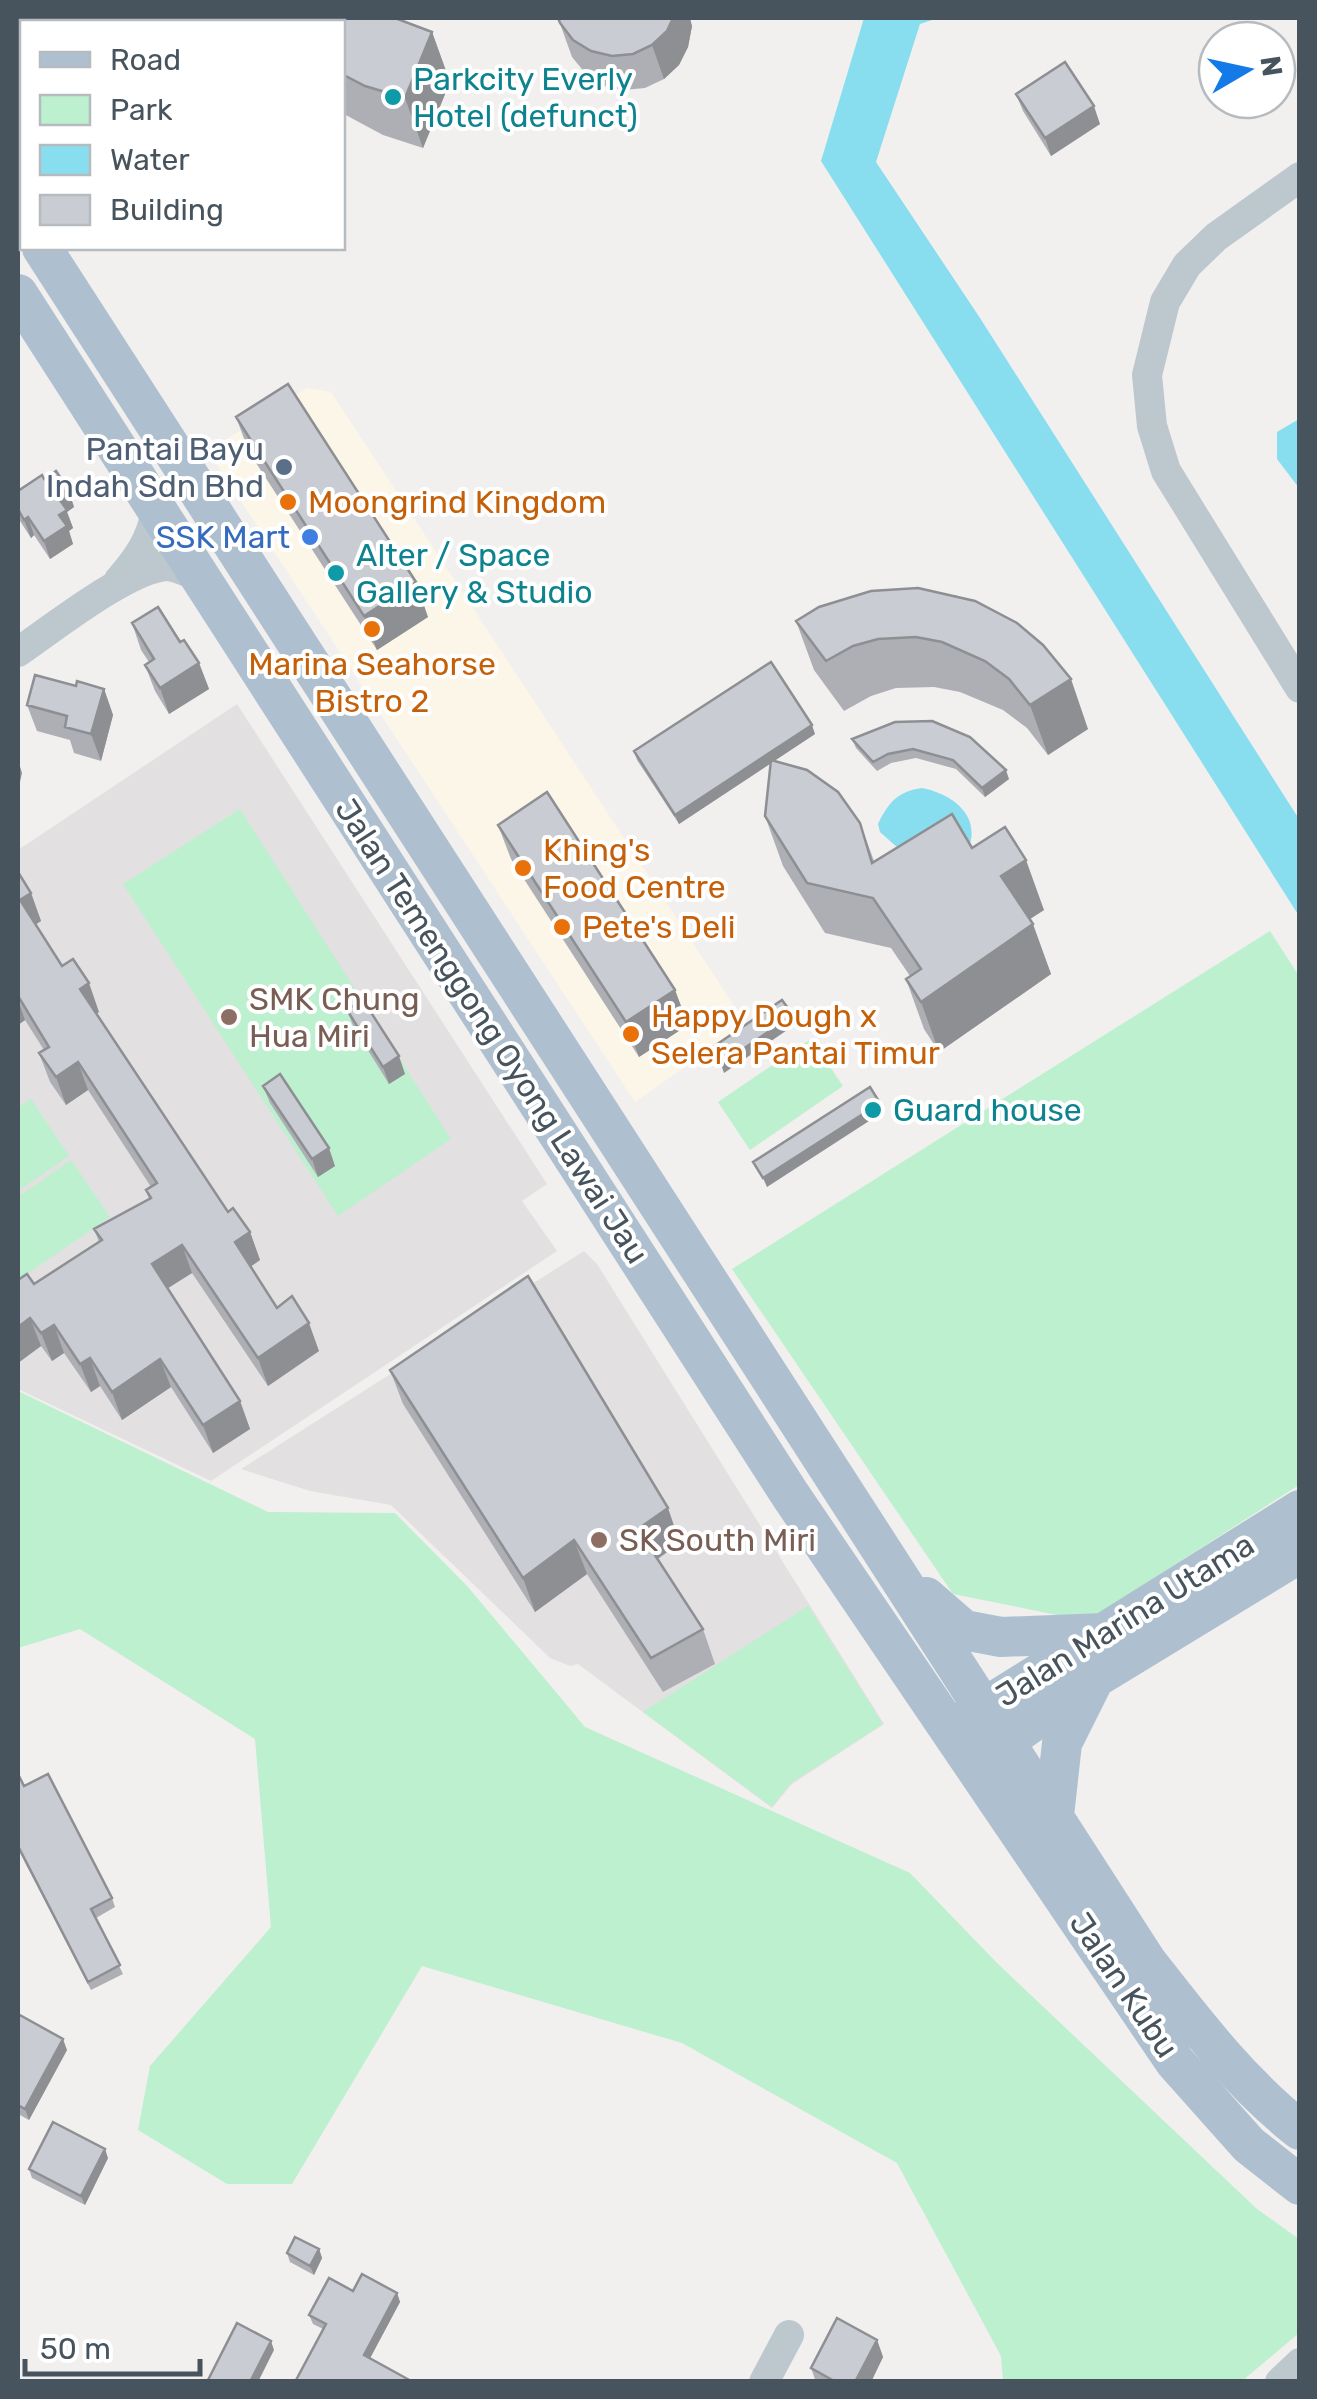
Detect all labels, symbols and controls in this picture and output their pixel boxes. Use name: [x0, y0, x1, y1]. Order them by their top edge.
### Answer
legend: [20, 20, 345, 250]
north arrow: [1197, 20, 1297, 120]
text: Road: [110, 42, 181, 78]
text: N: [1253, 54, 1289, 79]
place label: Parkcity Everly Hotel (defunct): [413, 60, 638, 135]
marker: Parkcity Everly Hotel (defunct): [382, 86, 404, 108]
text: Park: [110, 92, 173, 128]
text: Water: [110, 142, 190, 178]
text: Building: [110, 192, 224, 228]
place label: Pantai Bayu Indah Sdn Bhd: [46, 430, 264, 505]
marker: Pantai Bayu Indah Sdn Bhd: [273, 456, 295, 478]
place label: Moongrind Kingdom: [308, 483, 606, 521]
marker: Moongrind Kingdom: [277, 491, 299, 513]
place label: SSK Mart: [156, 518, 290, 556]
marker: SSK Mart: [299, 526, 321, 548]
place label: Alter / Space Gallery & Studio: [356, 536, 593, 611]
marker: Alter / Space Gallery & Studio: [325, 562, 347, 584]
marker: Marina Seahorse Bistro 2: [361, 618, 383, 640]
place label: Marina Seahorse Bistro 2: [248, 645, 496, 720]
street label: Jalan Temenggong Oyong Lawai Jau: [327, 792, 657, 1270]
place label: Khing's Food Centre: [543, 831, 726, 906]
marker: Khing's Food Centre: [512, 857, 534, 879]
place label: Pete's Deli: [582, 908, 736, 946]
marker: Pete's Deli: [551, 916, 573, 938]
place label: SMK Chung Hua Miri: [249, 980, 420, 1055]
place label: Happy Dough x Selera Pantai Timur: [651, 997, 940, 1072]
marker: SMK Chung Hua Miri: [218, 1006, 240, 1028]
marker: Happy Dough x Selera Pantai Timur: [620, 1023, 642, 1045]
place label: Guard house: [893, 1091, 1082, 1129]
marker: Guard house: [862, 1099, 884, 1121]
place label: SK South Miri: [619, 1521, 816, 1559]
street label: Jalan Marina Utama: [989, 1525, 1261, 1715]
marker: SK South Miri: [588, 1529, 610, 1551]
street label: Jalan Kubu: [1062, 1905, 1186, 2065]
scale bar: [25, 2314, 200, 2376]
text: 50 m: [40, 2331, 111, 2367]

